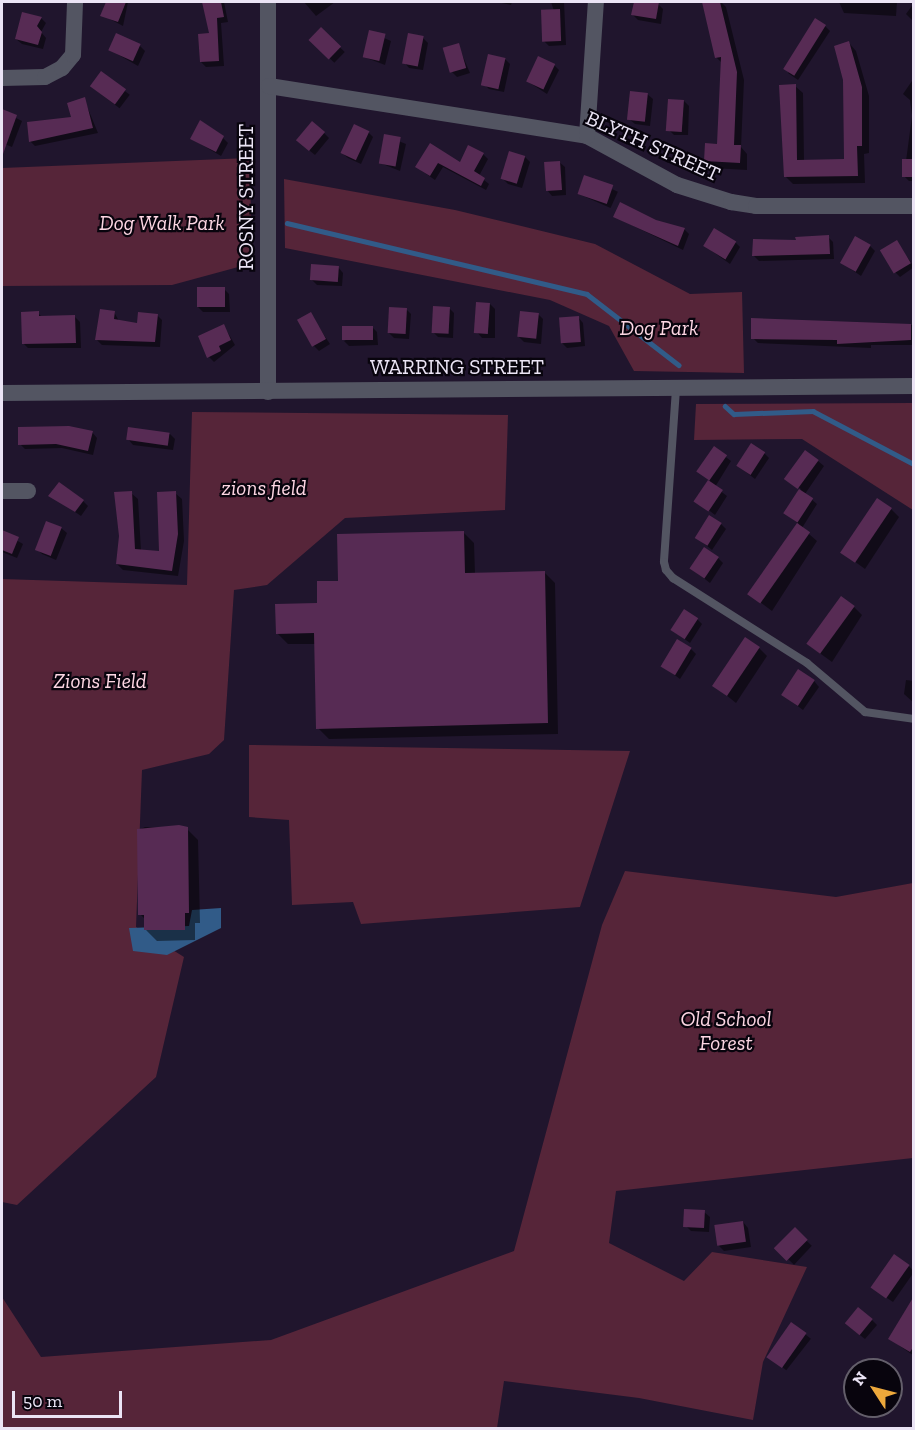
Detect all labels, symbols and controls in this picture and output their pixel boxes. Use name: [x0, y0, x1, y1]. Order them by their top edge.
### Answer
street label: BLYTH STREET: [582, 105, 724, 187]
street label: ROSNY STREET: [233, 123, 259, 271]
park label: Dog Walk Park: [99, 210, 225, 236]
park label: Dog Park: [620, 315, 698, 341]
street label: WARRING STREET: [370, 354, 544, 380]
park label: zions field: [222, 475, 306, 501]
park label: Zions Field: [53, 668, 147, 694]
park label: Old School Forest: [680, 1006, 772, 1056]
north arrow: [843, 1358, 903, 1418]
text: N: [848, 1368, 871, 1389]
scale bar: [15, 1379, 124, 1417]
text: 50 m: [23, 1390, 62, 1412]

